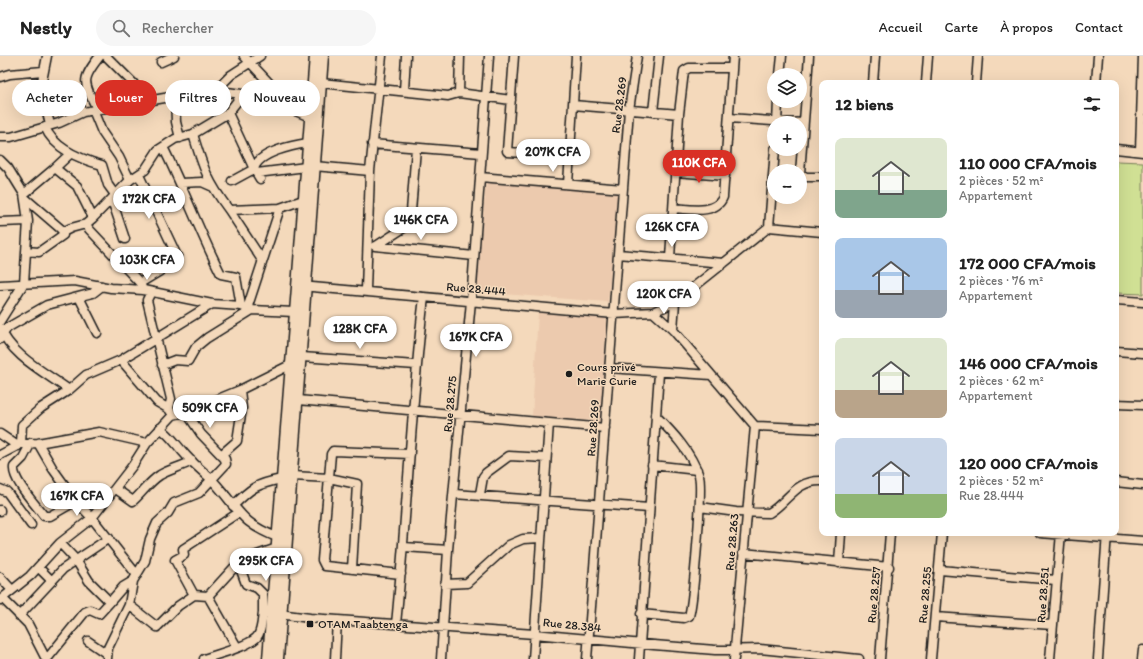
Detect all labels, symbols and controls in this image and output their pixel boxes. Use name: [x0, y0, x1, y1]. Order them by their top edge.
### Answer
search box: [96, 10, 376, 46]
text: Nestly: [20, 16, 72, 39]
icon: search: [110, 17, 132, 39]
text: Rechercher: [142, 19, 214, 37]
text: Accueil: [879, 19, 922, 36]
text: Carte: [944, 19, 978, 36]
text: À propos: [1000, 19, 1053, 36]
text: Contact: [1075, 19, 1123, 36]
map controls: [767, 68, 807, 204]
button: layers: [767, 68, 807, 108]
street label: Rue 28.269: [609, 76, 629, 134]
chip: Acheter: [12, 80, 87, 116]
chip: Louer: [95, 80, 157, 116]
chip: Filtres: [165, 80, 231, 116]
chip: Nouveau: [239, 80, 320, 116]
icon: filters: [1081, 93, 1103, 115]
text: 12 biens: [835, 94, 894, 114]
button: +: [767, 116, 807, 156]
pin: 207K CFA: [512, 139, 594, 173]
text: 207K CFA: [525, 144, 581, 159]
pin: 110K CFA: [658, 150, 740, 184]
text: 110 000 CFA/mois: [959, 153, 1097, 173]
icon: home: [867, 154, 915, 202]
text: 110K CFA: [672, 155, 726, 170]
button: −: [767, 164, 807, 204]
text: 2 pièces · 52 m²: [959, 173, 1044, 188]
pin: 172K CFA: [108, 186, 190, 220]
text: Appartement: [959, 188, 1033, 203]
text: 172K CFA: [122, 191, 176, 206]
pin: 146K CFA: [380, 207, 462, 241]
text: 146K CFA: [393, 212, 449, 227]
pin: 126K CFA: [631, 214, 713, 248]
text: 126K CFA: [645, 219, 699, 234]
pin: 103K CFA: [106, 247, 188, 281]
text: 103K CFA: [119, 252, 175, 267]
text: 172 000 CFA/mois: [959, 253, 1096, 273]
icon: home: [867, 254, 915, 302]
text: 2 pièces · 76 m²: [959, 273, 1043, 288]
street label: Rue 28.444: [446, 279, 506, 299]
pin: 120K CFA: [623, 281, 705, 315]
text: 120K CFA: [636, 286, 692, 301]
text: Appartement: [959, 288, 1033, 303]
pin: 128K CFA: [319, 316, 401, 350]
text: 128K CFA: [333, 321, 387, 336]
pin: 167K CFA: [435, 324, 517, 358]
text: 167K CFA: [449, 329, 503, 344]
text: 146 000 CFA/mois: [959, 353, 1098, 373]
icon: home: [867, 354, 915, 402]
place label: Cours privé Marie Curie: [577, 360, 637, 388]
marker: Cours privé Marie Curie: [564, 369, 574, 379]
text: 2 pièces · 62 m²: [959, 373, 1044, 388]
street label: Rue 28.275: [441, 375, 459, 433]
text: Appartement: [959, 388, 1033, 403]
pin: 509K CFA: [169, 395, 251, 429]
street label: Rue 28.269: [584, 399, 602, 457]
text: 509K CFA: [182, 400, 238, 415]
text: 120 000 CFA/mois: [959, 453, 1098, 473]
icon: home: [867, 454, 915, 502]
text: 2 pièces · 52 m²: [959, 473, 1044, 488]
pin: 167K CFA: [36, 483, 118, 517]
text: 167K CFA: [50, 488, 104, 503]
text: Rue 28.444: [959, 488, 1024, 503]
street label: Rue 28.263: [723, 512, 742, 571]
pin: 295K CFA: [225, 548, 307, 582]
text: 295K CFA: [239, 553, 293, 568]
street label: Rue 28.257: [865, 566, 883, 624]
street label: Rue 28.255: [916, 566, 934, 624]
street label: Rue 28.251: [1034, 566, 1052, 624]
street label: Rue 28.384: [542, 615, 602, 635]
place label: OTAM Taabtenga: [318, 617, 409, 631]
marker: OTAM Taabtenga: [305, 619, 315, 629]

